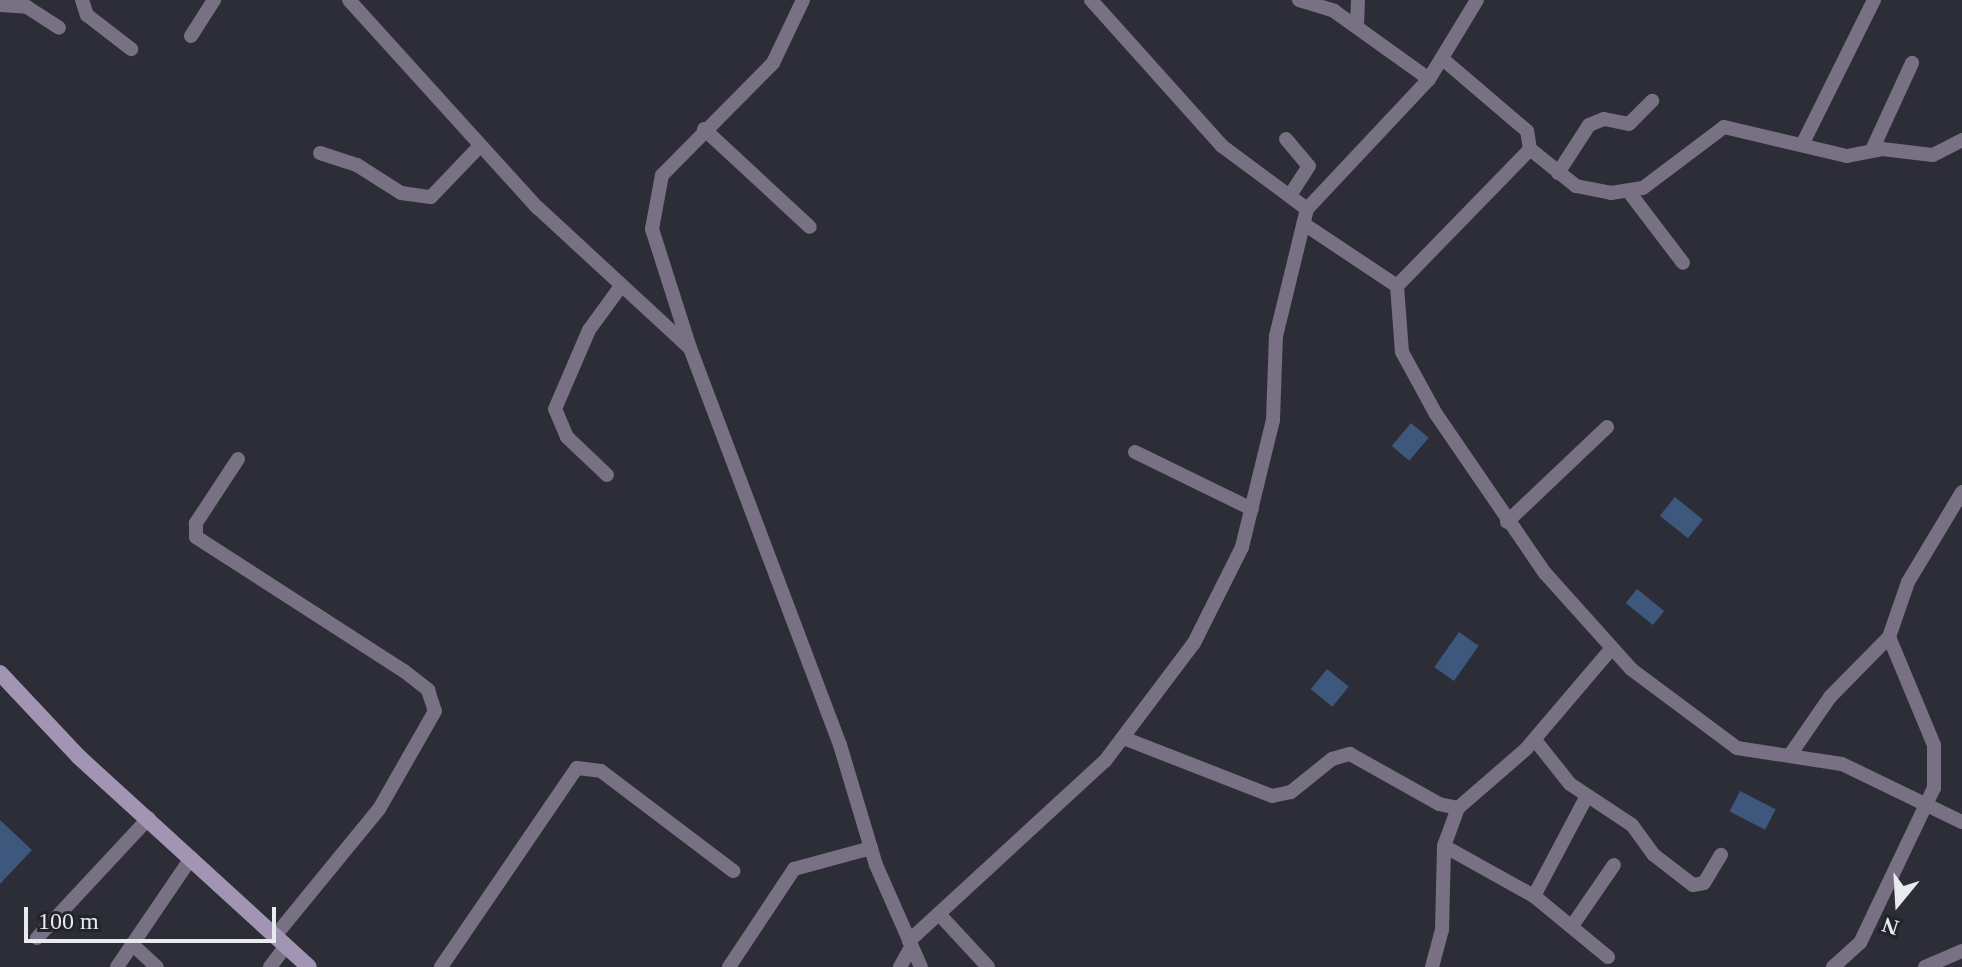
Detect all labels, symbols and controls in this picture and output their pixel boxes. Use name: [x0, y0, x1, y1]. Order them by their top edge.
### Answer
north arrow: [1858, 863, 1938, 943]
scale bar: [28, 891, 280, 941]
text: 100 m: [38, 908, 99, 934]
text: N: [1879, 912, 1902, 941]

